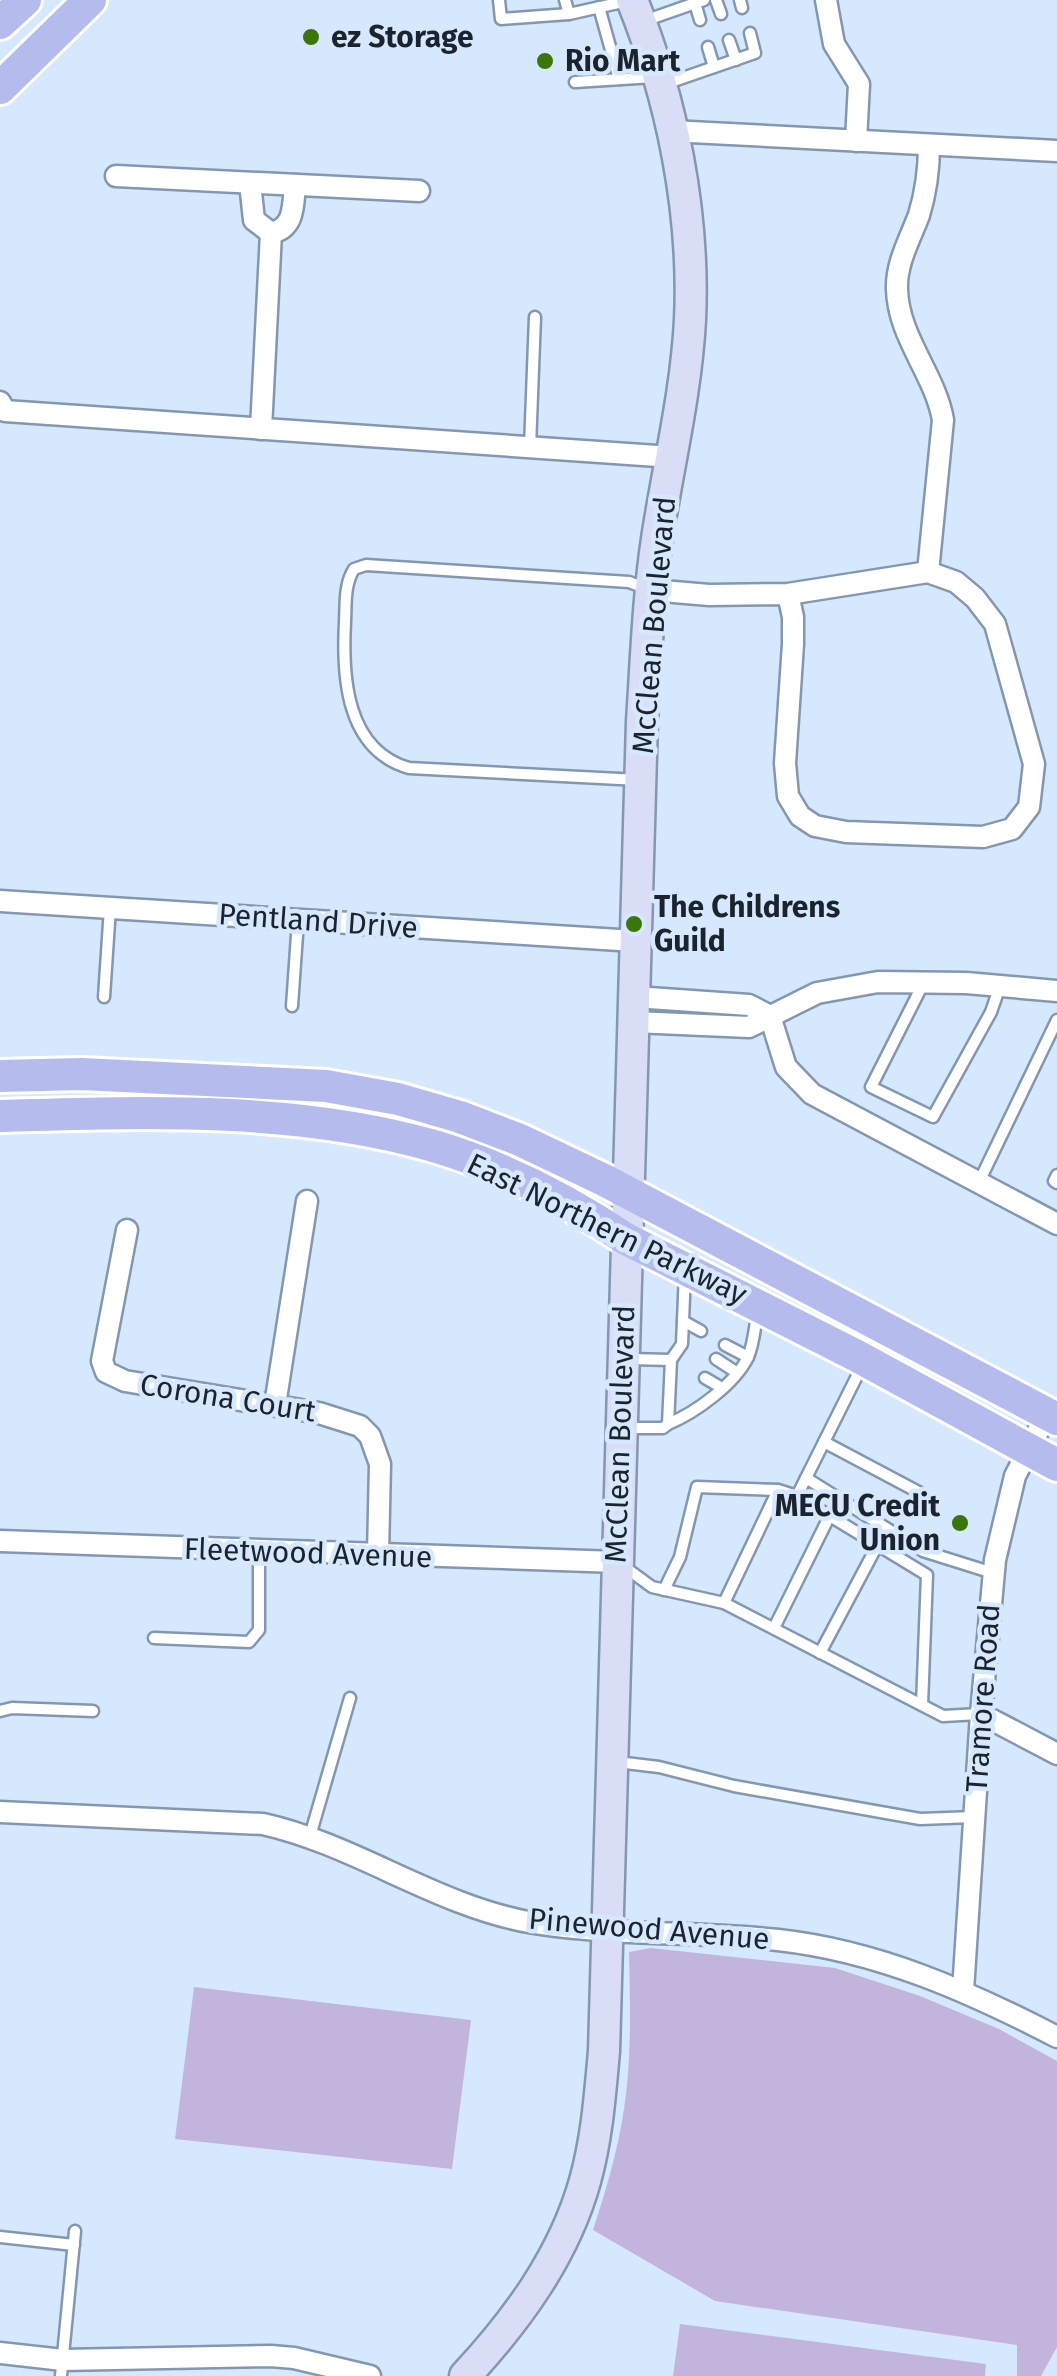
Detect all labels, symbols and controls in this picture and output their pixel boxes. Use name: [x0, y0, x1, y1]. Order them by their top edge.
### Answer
place label: ez Storage: [331, 19, 473, 55]
marker: ez Storage: [300, 26, 322, 48]
place label: Rio Mart: [565, 43, 681, 79]
marker: Rio Mart: [534, 50, 556, 72]
street label: McClean Boulevard: [625, 495, 683, 755]
place label: The Childrens Guild: [654, 889, 840, 959]
street label: Pentland Drive: [217, 896, 419, 946]
marker: The Childrens Guild: [623, 913, 645, 935]
street label: East Northern Parkway: [461, 1146, 753, 1313]
street label: McClean Boulevard: [598, 1304, 642, 1564]
street label: Corona Court: [138, 1366, 319, 1430]
place label: MECU Credit Union: [775, 1488, 940, 1558]
marker: MECU Credit Union: [949, 1512, 971, 1534]
street label: Fleetwood Avenue: [183, 1531, 433, 1575]
street label: Tramore Road: [958, 1603, 1008, 1793]
street label: Pinewood Avenue: [527, 1901, 771, 1957]

